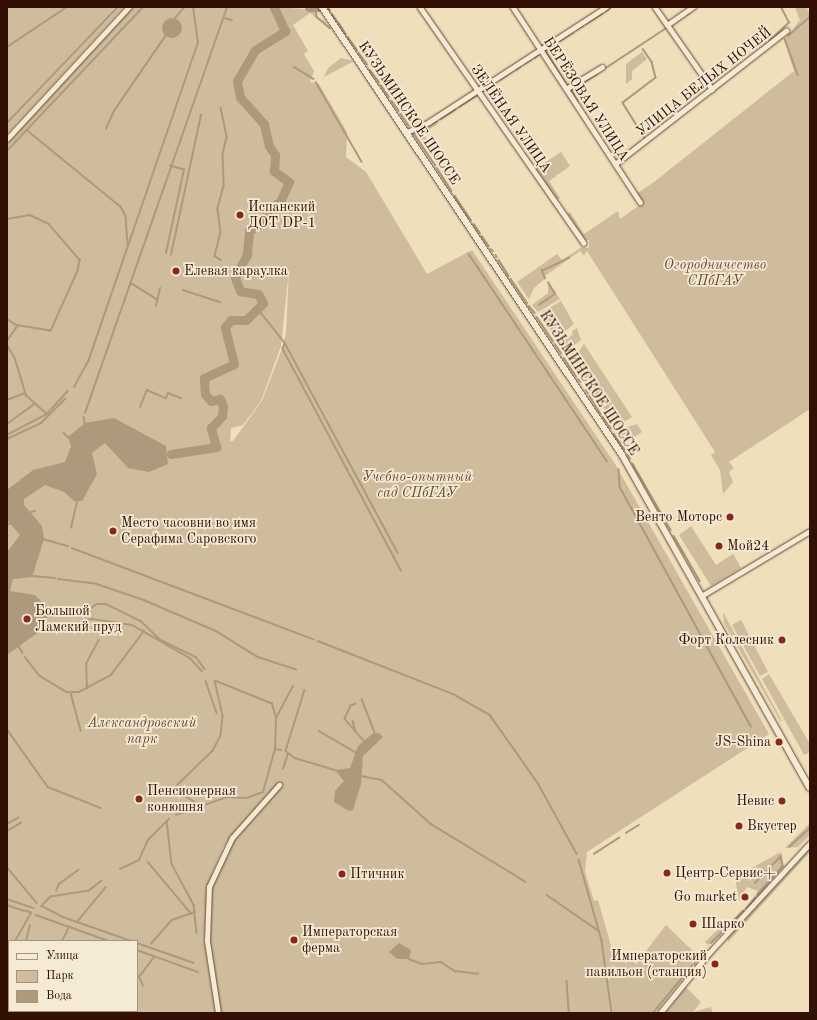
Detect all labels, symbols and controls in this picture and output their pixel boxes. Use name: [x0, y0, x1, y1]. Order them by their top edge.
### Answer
street label: УЛИЦА БЕЛЫХ НОЧЕЙ: [633, 24, 775, 140]
street label: БЕРЁЗОВАЯ УЛИЦА: [540, 34, 632, 164]
street label: КУЗЬМИНСКОЕ ШОССЕ: [355, 38, 463, 188]
street label: ЗЕЛЁНАЯ УЛИЦА: [467, 62, 555, 176]
place label: Испанский ДОТ DP-1: [248, 199, 316, 232]
marker: Испанский ДОТ DP-1: [235, 210, 245, 220]
park label: Огородничество СПбГАУ: [664, 257, 766, 290]
place label: Елевая караулка: [184, 263, 288, 279]
marker: Елевая караулка: [171, 266, 181, 276]
street label: КУЗЬМИНСКОЕ ШОССЕ: [536, 307, 642, 459]
park label: Учебно-опытный сад СПбГАУ: [362, 469, 472, 502]
place label: Венто Моторс: [635, 509, 722, 525]
marker: Венто Моторс: [725, 512, 735, 522]
place label: Место часовни во имя Серафима Саровского: [121, 515, 256, 548]
marker: Место часовни во имя Серафима Саровского: [108, 526, 118, 536]
place label: Мой24: [727, 538, 769, 554]
marker: Мой24: [714, 541, 724, 551]
place label: Большой Ламский пруд: [35, 603, 121, 636]
marker: Большой Ламский пруд: [22, 614, 32, 624]
place label: Форт Колесник: [679, 632, 774, 648]
marker: Форт Колесник: [777, 635, 787, 645]
park label: Александровский парк: [88, 715, 196, 748]
place label: JS-Shina: [715, 734, 771, 750]
marker: JS-Shina: [774, 737, 784, 747]
place label: Пенсионерная конюшня: [147, 783, 236, 816]
place label: Невис: [736, 793, 774, 809]
marker: Пенсионерная конюшня: [134, 794, 144, 804]
marker: Невис: [777, 796, 787, 806]
place label: Вкустер: [747, 818, 797, 834]
marker: Вкустер: [734, 821, 744, 831]
place label: Центр-Сервис+: [675, 865, 776, 881]
place label: Птичник: [350, 866, 404, 882]
marker: Центр-Сервис+: [662, 868, 672, 878]
marker: Птичник: [337, 869, 347, 879]
place label: Go market: [674, 889, 737, 905]
marker: Go market: [740, 892, 750, 902]
place label: Шарко: [701, 916, 745, 932]
marker: Шарко: [688, 919, 698, 929]
place label: Императорская ферма: [302, 924, 397, 956]
marker: Императорская ферма: [289, 935, 299, 945]
legend: [8, 940, 138, 1012]
place label: Императорский павильон (станция): [586, 948, 707, 980]
text: Улица: [46, 950, 79, 962]
marker: Императорский павильон (станция): [710, 959, 720, 969]
text: Парк: [46, 970, 74, 982]
text: Вода: [46, 990, 72, 1002]

